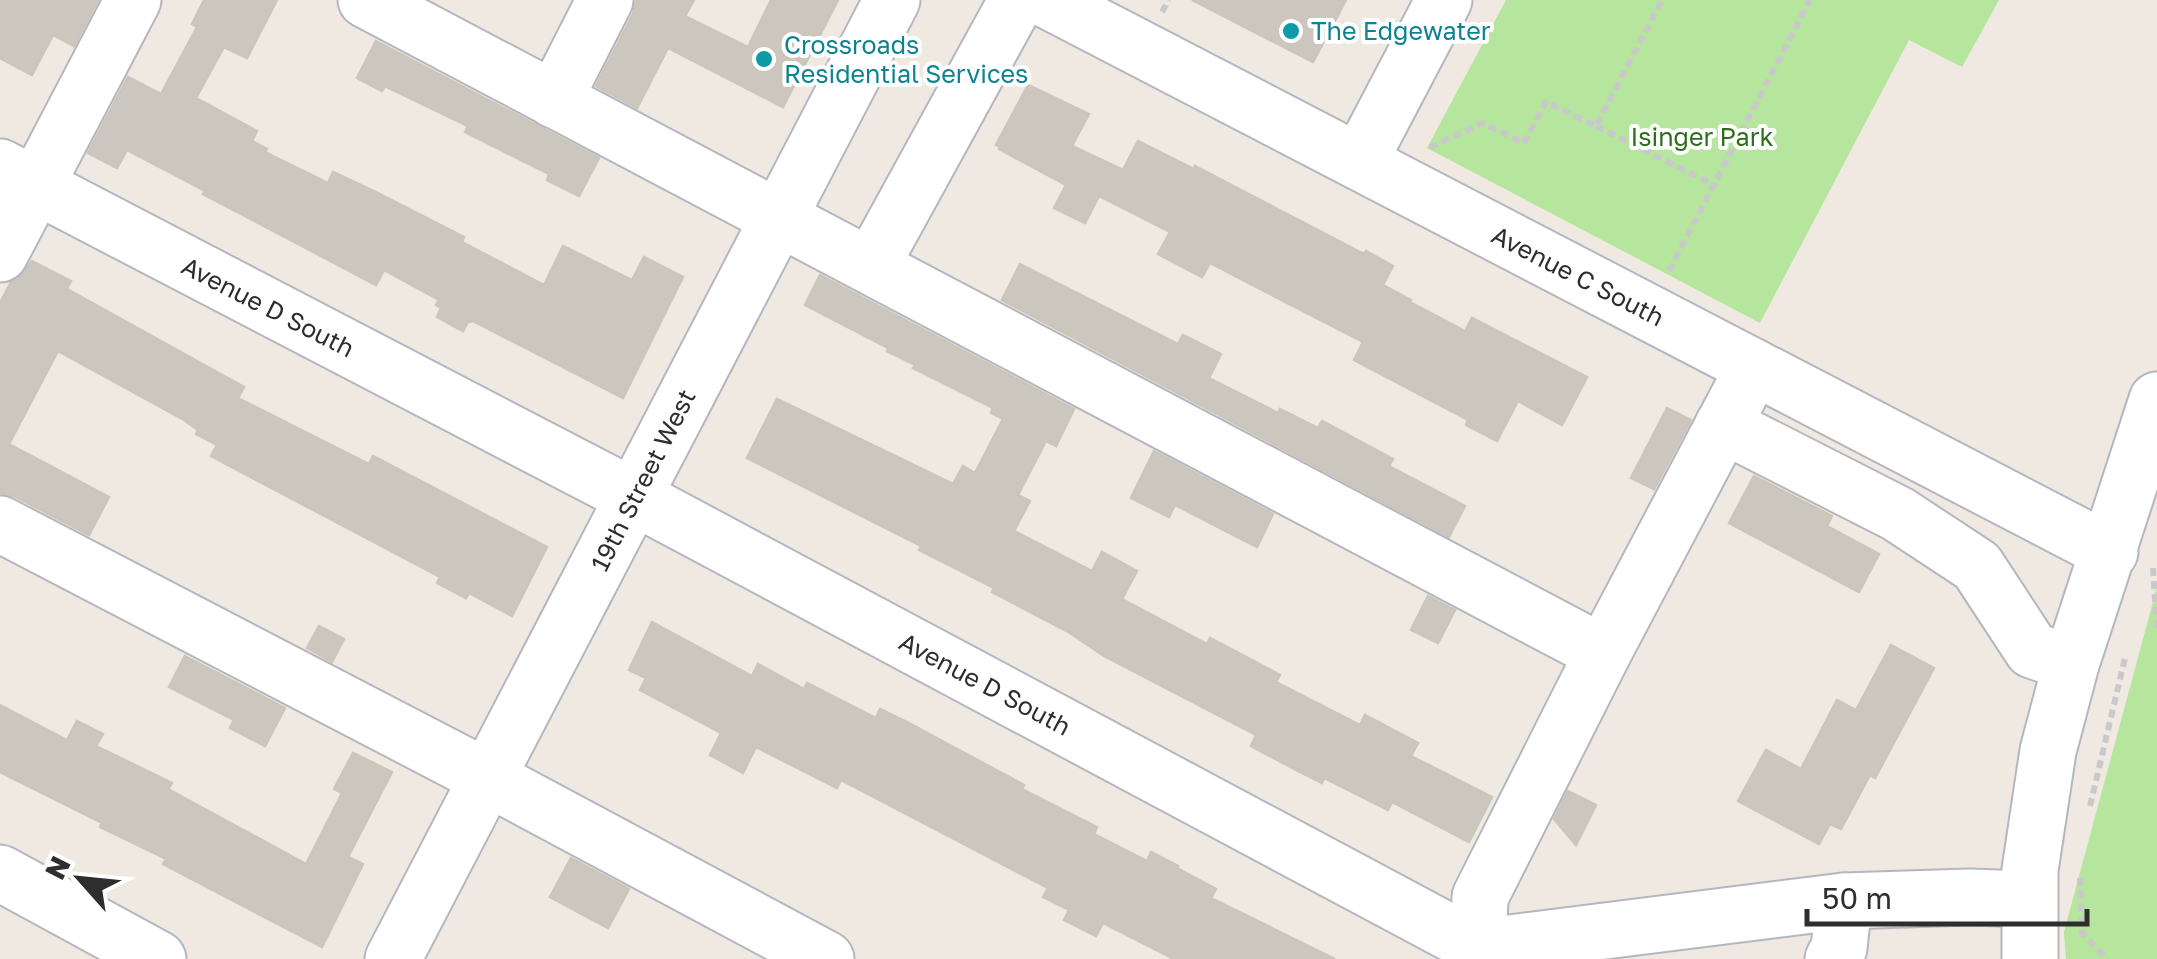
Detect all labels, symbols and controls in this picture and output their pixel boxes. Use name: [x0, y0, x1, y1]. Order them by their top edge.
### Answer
place label: The Edgewater: [1311, 15, 1491, 46]
marker: The Edgewater: [1280, 20, 1302, 42]
place label: Crossroads Residential Services: [784, 29, 1028, 89]
marker: Crossroads Residential Services: [753, 48, 775, 70]
park label: Isinger Park: [1630, 121, 1774, 152]
street label: Avenue C South: [1487, 219, 1670, 332]
street label: Avenue D South: [177, 250, 360, 363]
street label: 19th Street West: [583, 384, 702, 576]
street label: Avenue D South: [894, 625, 1076, 742]
north arrow: [30, 829, 130, 929]
text: N: [38, 850, 77, 884]
scale bar: [1807, 864, 2087, 926]
text: 50 m: [1822, 880, 1892, 916]

